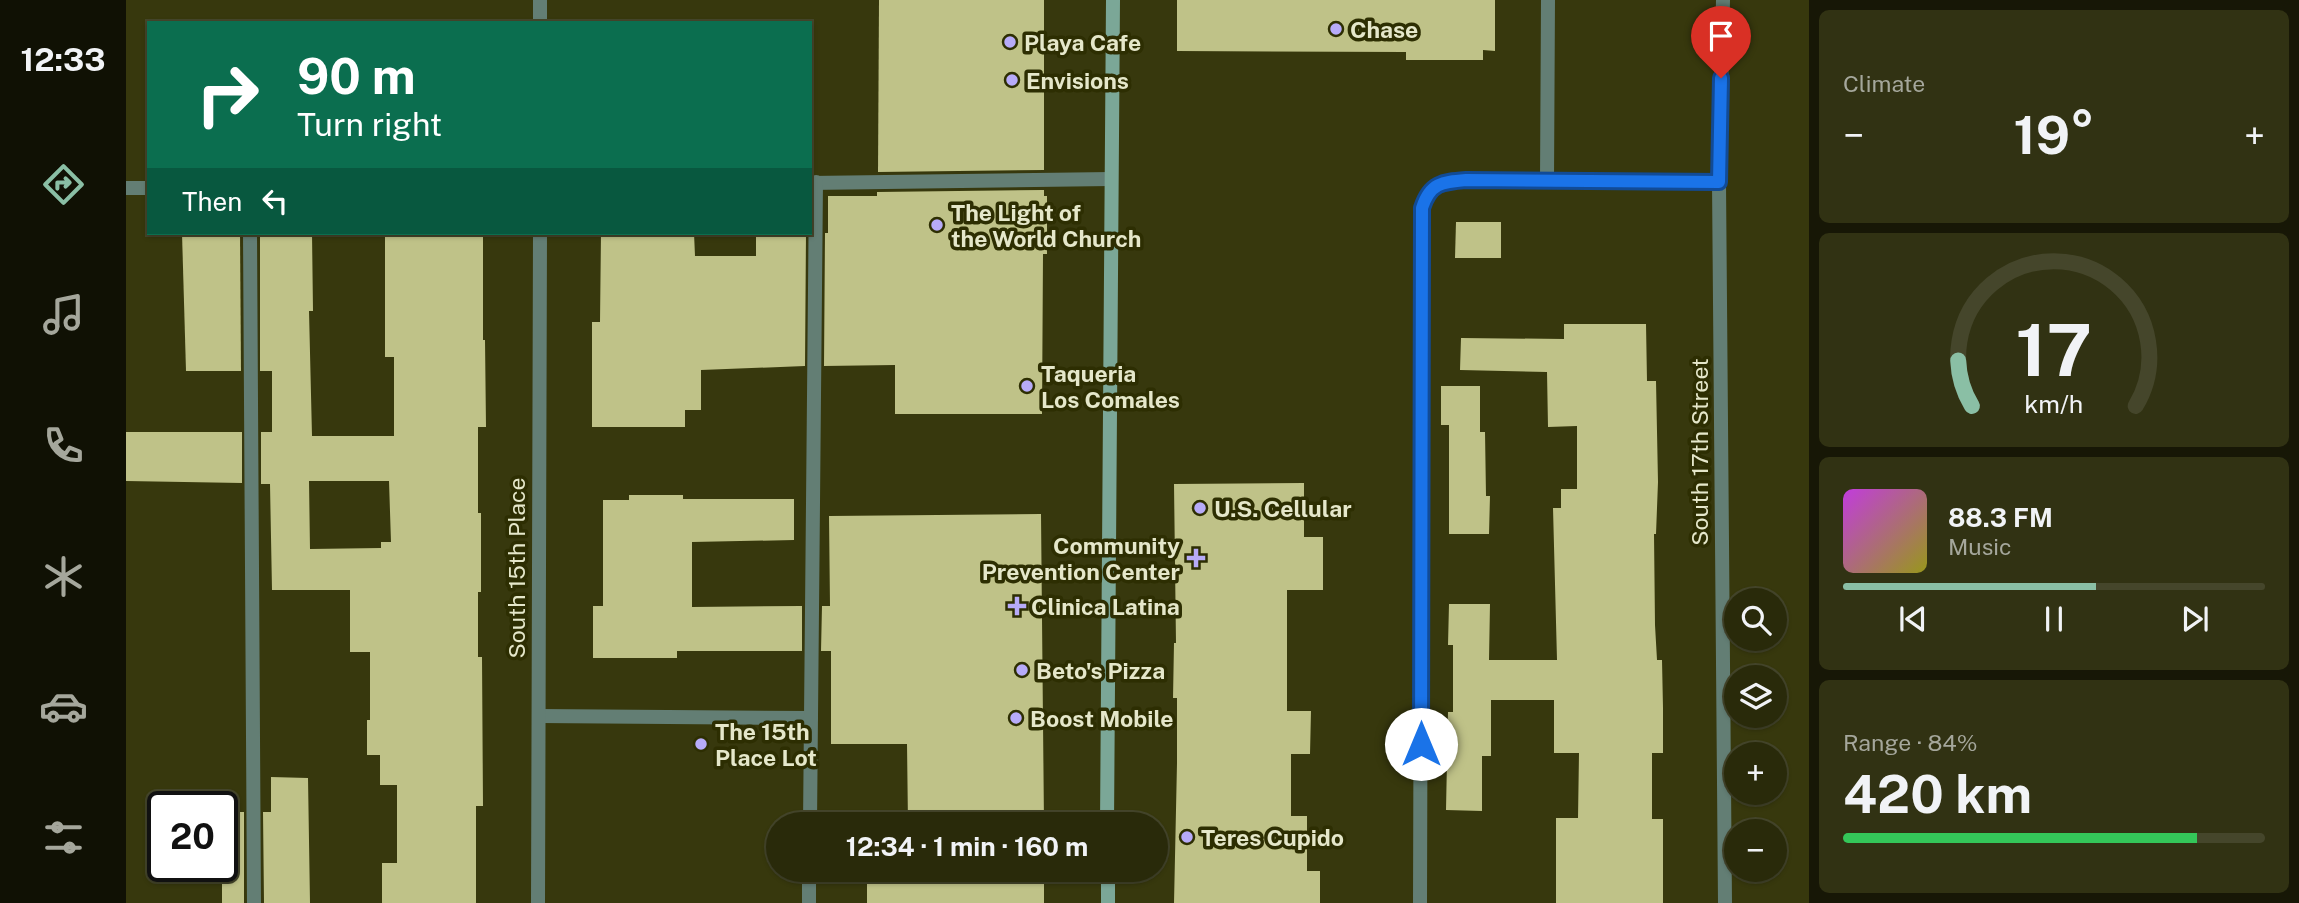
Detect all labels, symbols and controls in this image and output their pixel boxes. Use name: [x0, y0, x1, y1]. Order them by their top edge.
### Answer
pin: [1691, 6, 1751, 78]
place label: Chase: [1350, 16, 1418, 43]
icon: arrive: [1702, 17, 1740, 55]
marker: Chase: [1328, 21, 1344, 37]
place label: Playa Cafe: [1024, 29, 1141, 56]
marker: Playa Cafe: [1002, 34, 1018, 50]
text: 12:33: [20, 41, 106, 78]
text: 90 m: [297, 47, 416, 105]
icon: right: [182, 49, 273, 140]
place label: Envisions: [1026, 67, 1129, 94]
text: Climate: [1843, 70, 1925, 97]
marker: Envisions: [1004, 72, 1020, 88]
text: 19°: [2013, 105, 2095, 166]
text: Turn right: [297, 106, 442, 143]
text: −: [1843, 113, 1864, 158]
text: +: [2244, 113, 2265, 158]
icon: directions: [39, 160, 88, 209]
icon: left: [256, 182, 294, 220]
text: Then: [182, 186, 242, 217]
place label: The Light of the World Church: [951, 199, 1141, 252]
marker: The Light of the World Church: [929, 217, 945, 233]
icon: music: [39, 290, 88, 339]
text: 17: [2016, 307, 2092, 392]
street label: South 17th Street: [1686, 358, 1713, 546]
place label: Taqueria Los Comales: [1041, 360, 1180, 413]
marker: Taqueria Los Comales: [1019, 378, 1035, 394]
text: km/h: [2025, 389, 2083, 419]
icon: phone: [39, 421, 88, 470]
street label: South 15th Place: [503, 477, 530, 659]
place label: U.S. Cellular: [1214, 495, 1352, 522]
marker: U.S. Cellular: [1192, 500, 1208, 516]
text: 88.3 FM: [1948, 502, 2053, 533]
place label: Community Prevention Center: [982, 532, 1180, 585]
text: Music: [1948, 533, 2012, 560]
marker: Community Prevention Center: [1186, 548, 1206, 568]
icon: climate: [39, 552, 88, 601]
map controls: [1724, 588, 1787, 882]
button: search: [1724, 588, 1787, 651]
place label: Clinica Latina: [1031, 593, 1180, 620]
marker: Clinica Latina: [1009, 598, 1025, 614]
icon: previous: [1894, 600, 1932, 638]
icon: pause: [2035, 600, 2073, 638]
icon: next: [2176, 600, 2214, 638]
place label: Beto's Pizza: [1036, 657, 1165, 684]
marker: Beto's Pizza: [1014, 662, 1030, 678]
button: layers: [1724, 665, 1787, 728]
icon: car: [39, 682, 88, 731]
place label: Boost Mobile: [1030, 705, 1174, 732]
position arrow: [1384, 707, 1458, 781]
marker: Boost Mobile: [1008, 710, 1024, 726]
place label: The 15th Place Lot: [715, 718, 817, 771]
text: Range · 84%: [1843, 729, 1978, 756]
marker: The 15th Place Lot: [693, 736, 709, 752]
button: +: [1724, 742, 1787, 805]
text: 420 km: [1843, 764, 2032, 825]
speed limit sign: 20: [147, 791, 238, 882]
icon: filters: [39, 813, 88, 862]
button: −: [1724, 819, 1787, 882]
place label: Teres Cupido: [1201, 824, 1344, 851]
marker: Teres Cupido: [1179, 829, 1195, 845]
text: 12:34 · 1 min · 160 m: [846, 831, 1088, 862]

